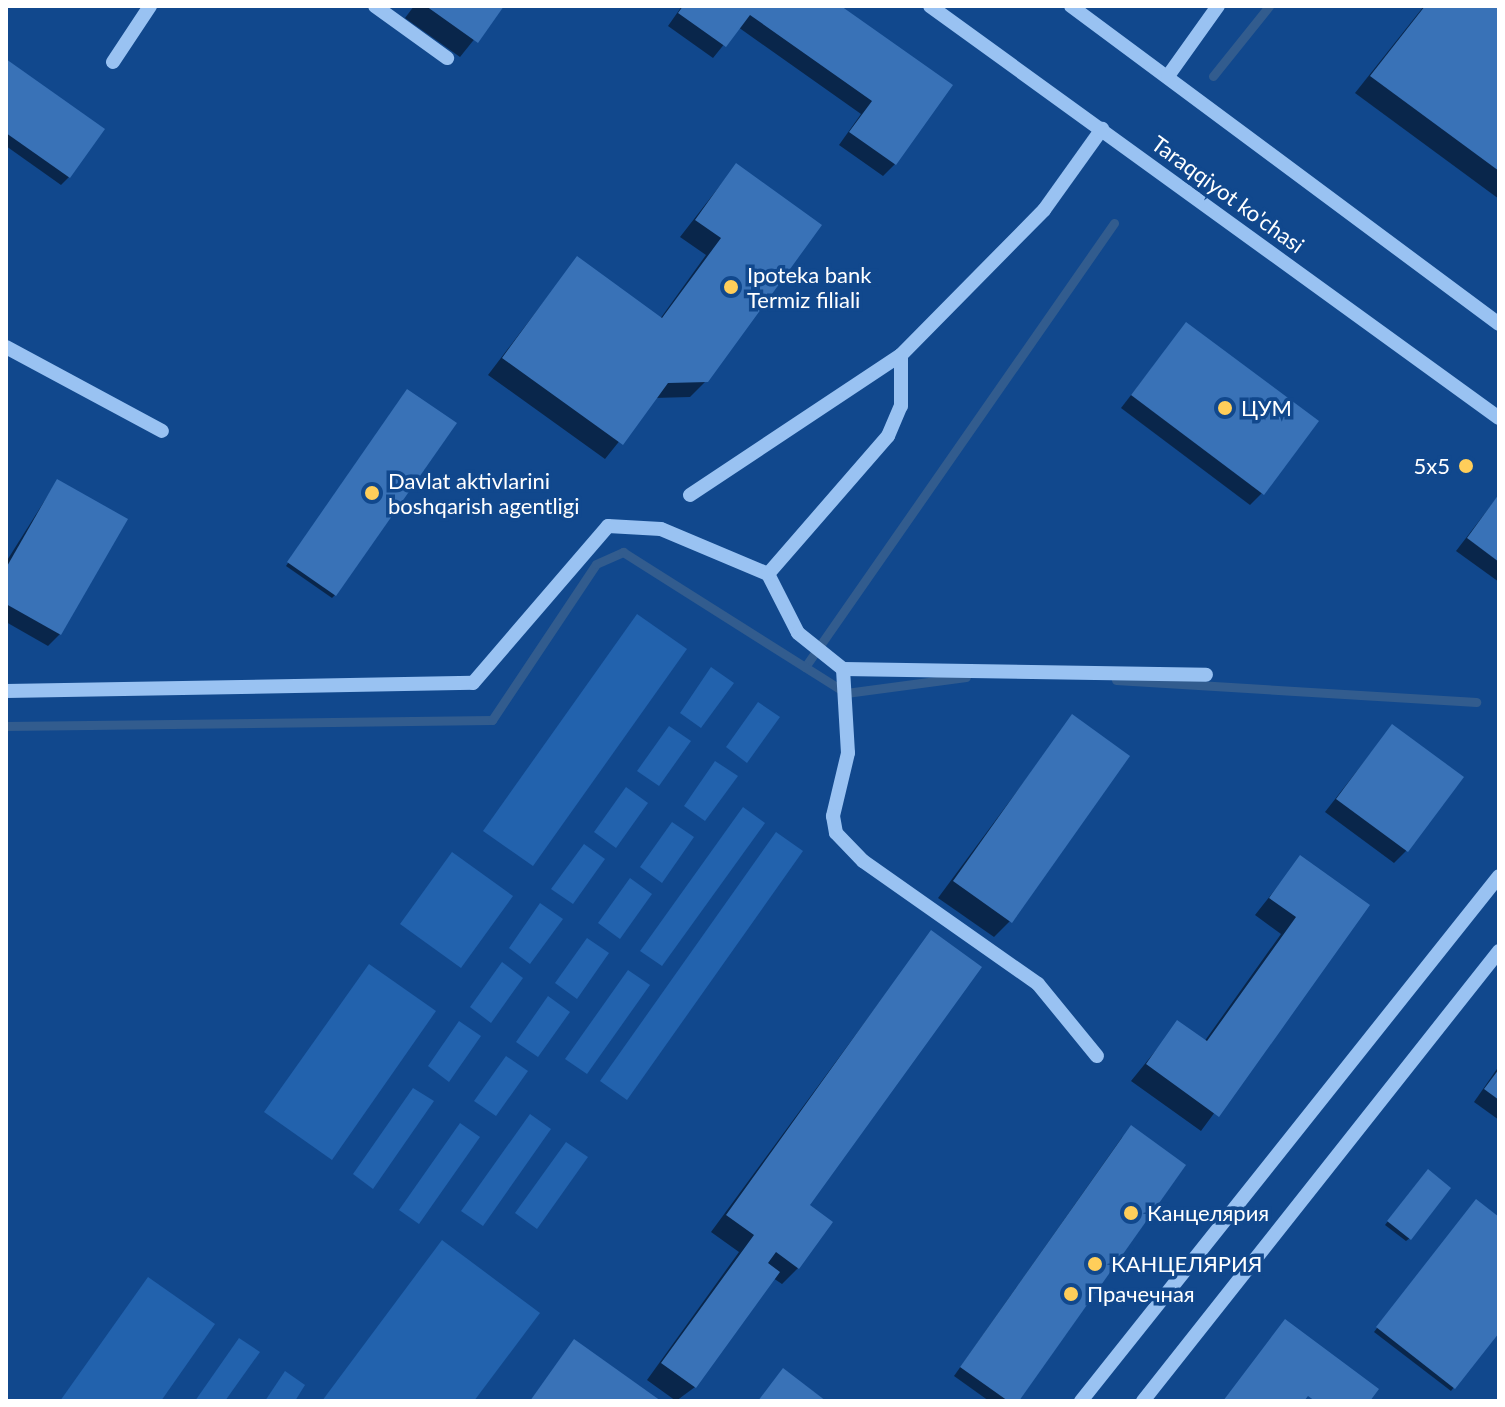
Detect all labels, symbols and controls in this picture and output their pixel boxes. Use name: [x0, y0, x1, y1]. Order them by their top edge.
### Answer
street label: Taraqqiyot ko'chasi: [1147, 130, 1309, 258]
place label: Ipoteka bank Termiz filiali: [747, 261, 871, 312]
marker: Ipoteka bank Termiz filiali: [722, 278, 740, 296]
place label: ЦУМ: [1241, 395, 1292, 421]
marker: ЦУМ: [1216, 399, 1234, 417]
place label: 5x5: [1414, 453, 1450, 479]
marker: 5x5: [1457, 457, 1475, 475]
place label: Davlat aktivlarini boshqarish agentligi: [388, 467, 580, 518]
marker: Davlat aktivlarini boshqarish agentligi: [363, 484, 381, 502]
place label: Канцелярия: [1147, 1200, 1269, 1226]
marker: Канцелярия: [1122, 1204, 1140, 1222]
place label: КАНЦЕЛЯРИЯ: [1111, 1251, 1262, 1277]
marker: КАНЦЕЛЯРИЯ: [1086, 1255, 1104, 1273]
place label: Прачечная: [1087, 1281, 1195, 1307]
marker: Прачечная: [1062, 1285, 1080, 1303]

